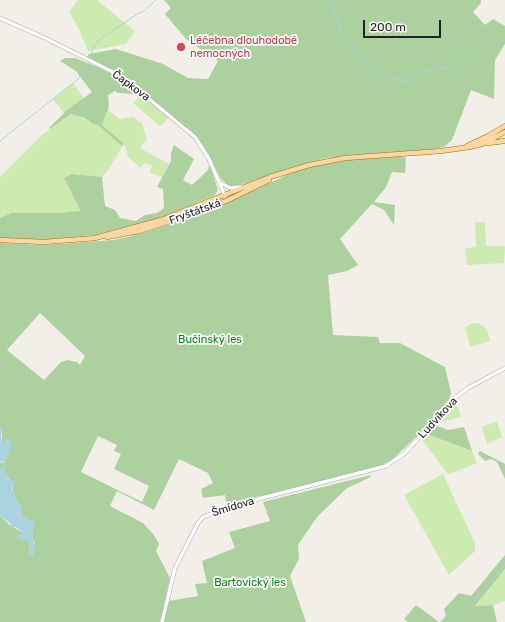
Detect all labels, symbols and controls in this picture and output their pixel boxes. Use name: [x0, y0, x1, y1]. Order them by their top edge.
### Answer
scale bar: [365, 12, 443, 38]
text: 200 m: [370, 20, 406, 34]
place label: Léčebna dlouhodobě nemocných: [190, 34, 297, 60]
marker: Léčebna dlouhodobě nemocných: [175, 41, 187, 53]
street label: Čapkova: [110, 68, 152, 104]
street label: Fryštátská: [167, 197, 223, 227]
park label: Bučinský les: [178, 333, 242, 347]
street label: Ludvíkova: [416, 395, 460, 441]
street label: Šmídova: [210, 494, 256, 520]
park label: Bartovický les: [214, 576, 286, 590]

